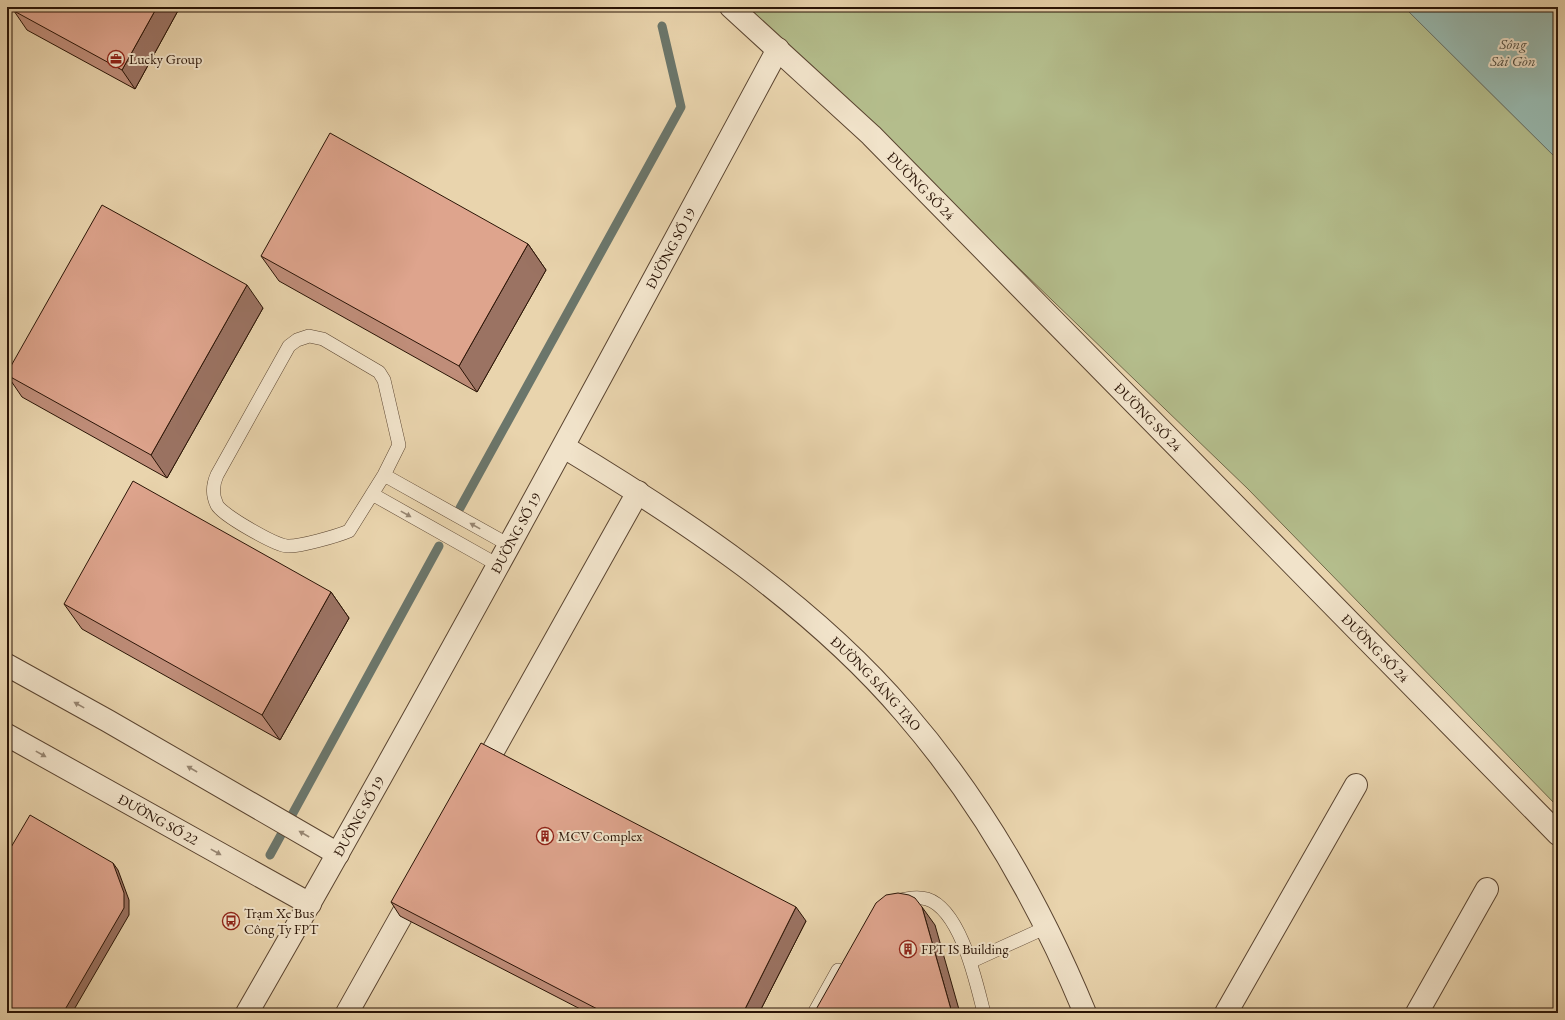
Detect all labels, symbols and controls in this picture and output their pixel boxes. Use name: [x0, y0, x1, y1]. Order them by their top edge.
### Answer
water label: Sông Sài Gòn: [1489, 34, 1536, 70]
office icon: Lucky Group: [106, 49, 126, 69]
place label: Lucky Group: [129, 50, 202, 68]
street label: ĐƯỜNG SỐ 24: [883, 148, 959, 224]
street label: ĐƯỜNG SỐ 19: [641, 205, 700, 292]
street label: ĐƯỜNG SỐ 24: [1110, 379, 1186, 455]
street label: ĐƯỜNG SỐ 19: [486, 489, 545, 577]
one-way arrow: [400, 510, 412, 517]
one-way arrow: [470, 522, 481, 529]
street label: ĐƯỜNG SỐ 24: [1338, 610, 1413, 686]
street label: ĐƯỜNG SÁNG TẠO: [827, 632, 926, 735]
one-way arrow: [73, 701, 85, 708]
one-way arrow: [35, 751, 47, 758]
one-way arrow: [186, 766, 198, 773]
street label: ĐƯỜNG SỐ 19: [329, 773, 388, 860]
street label: ĐƯỜNG SỐ 22: [115, 790, 202, 849]
building icon: MCV Complex: [535, 826, 555, 846]
place label: MCV Complex: [558, 827, 642, 845]
one-way arrow: [298, 831, 310, 838]
one-way arrow: [210, 848, 222, 855]
place label: Trạm Xe Bus Công Ty FPT: [244, 904, 319, 938]
bus stop icon: Trạm Xe Bus Công Ty FPT: [221, 911, 241, 931]
building icon: FPT IS Building: [898, 939, 918, 959]
place label: FPT IS Building: [921, 940, 1009, 958]

